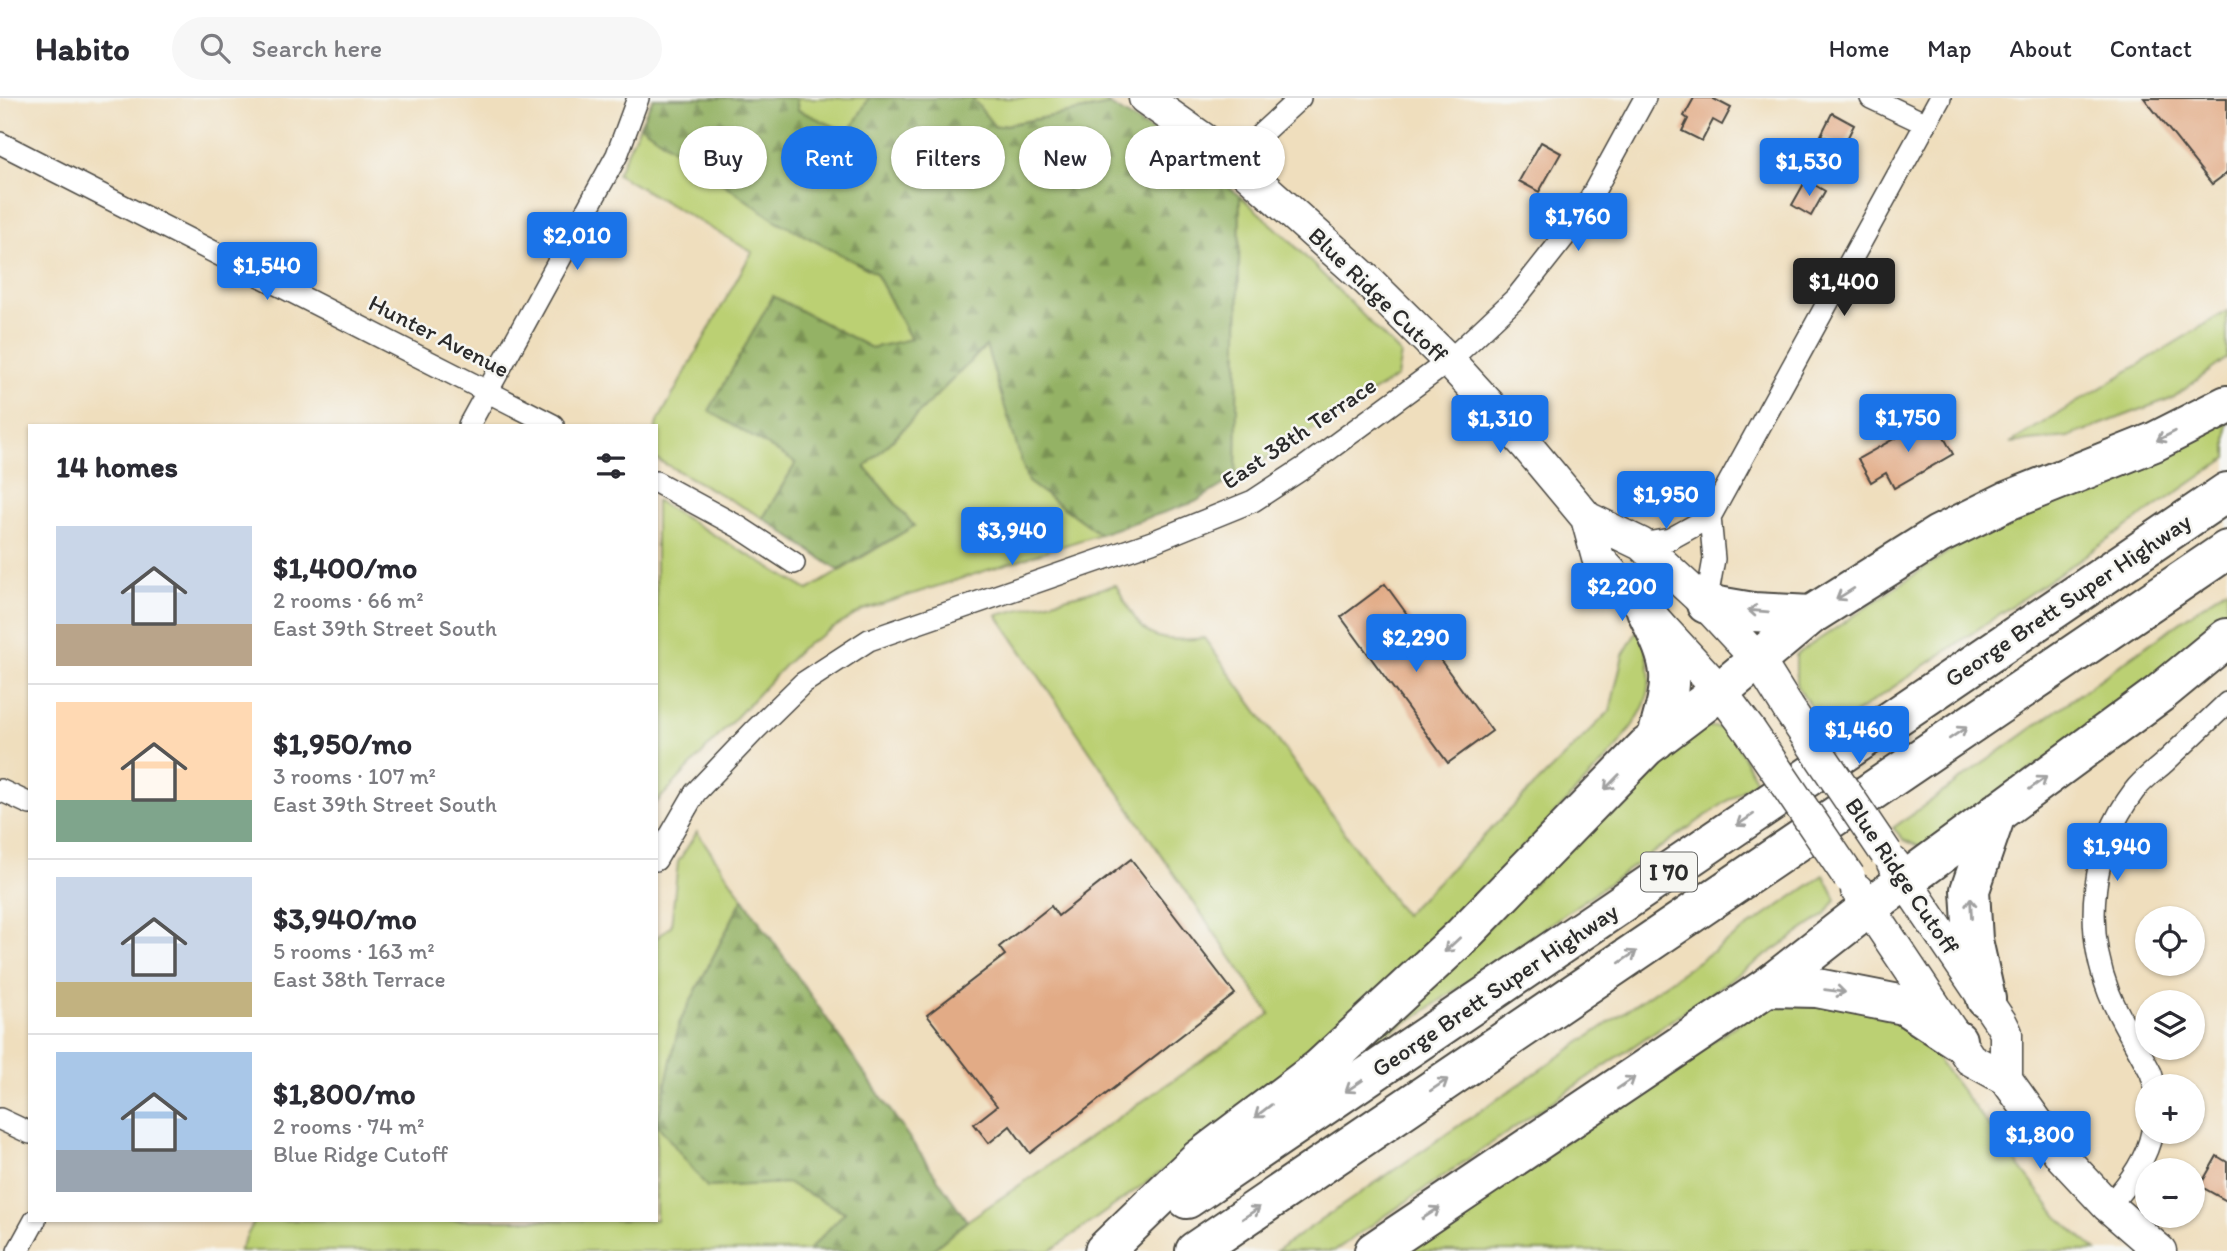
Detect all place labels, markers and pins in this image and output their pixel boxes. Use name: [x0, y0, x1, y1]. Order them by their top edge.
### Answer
pin: $1,530: [1752, 139, 1866, 198]
pin: $1,760: [1521, 194, 1635, 253]
pin: $2,010: [520, 212, 634, 272]
pin: $1,540: [210, 242, 324, 302]
pin: $1,400: [1787, 258, 1901, 318]
pin: $1,750: [1851, 394, 1965, 454]
pin: $1,310: [1443, 396, 1557, 455]
pin: $1,950: [1609, 472, 1723, 531]
pin: $3,940: [955, 508, 1069, 567]
pin: $2,200: [1565, 564, 1679, 623]
pin: $2,290: [1359, 614, 1473, 674]
pin: $1,460: [1802, 706, 1916, 766]
pin: $1,940: [2060, 824, 2174, 883]
pin: $1,800: [1983, 1112, 2097, 1171]

